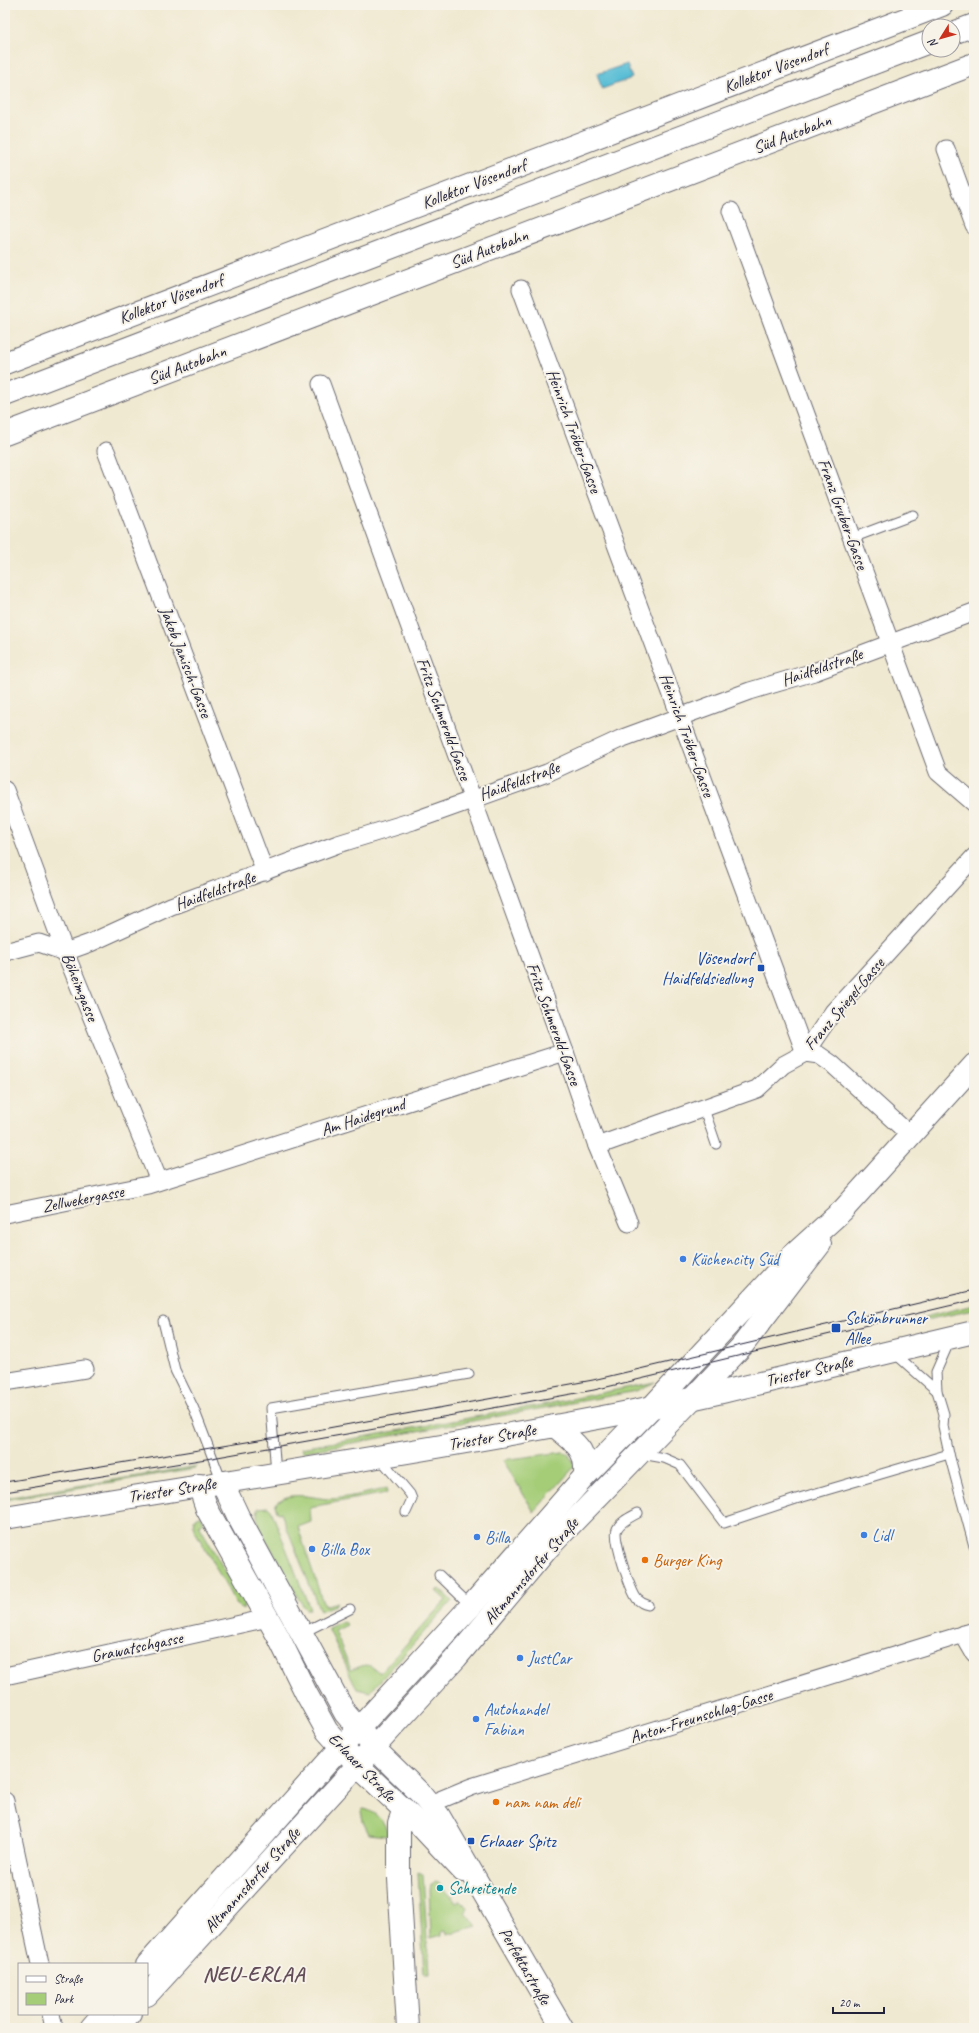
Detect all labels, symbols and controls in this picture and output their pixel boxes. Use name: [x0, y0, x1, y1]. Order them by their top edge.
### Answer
north arrow: [921, 18, 961, 58]
text: N: [924, 35, 941, 51]
street label: Kollektor Vösendorf: [721, 37, 835, 98]
street label: Süd Autobahn: [750, 109, 834, 158]
street label: Kollektor Vösendorf: [419, 153, 533, 214]
street label: Süd Autobahn: [447, 224, 531, 273]
street label: Kollektor Vösendorf: [116, 268, 230, 329]
street label: Süd Autobahn: [145, 340, 229, 389]
street label: Heinrich Tröber-Gasse: [542, 366, 607, 497]
street label: Franz Gruber-Gasse: [813, 456, 873, 574]
street label: Jakob Janisch-Gasse: [155, 603, 217, 722]
street label: Haidfeldstraße: [779, 643, 867, 691]
street label: Fritz Schmerold-Gasse: [412, 655, 476, 785]
street label: Heinrich Tröber-Gasse: [655, 670, 720, 801]
street label: Haidfeldstraße: [476, 756, 563, 805]
street label: Haidfeldstraße: [172, 866, 259, 915]
place label: Vösendorf Haidfeldsiedlung: [662, 948, 757, 989]
street label: Böheimgasse: [57, 950, 104, 1026]
street label: Franz Spiegel-Gasse: [799, 952, 890, 1055]
street label: Fritz Schmerold-Gasse: [522, 960, 586, 1090]
marker: Vösendorf Haidfeldsiedlung: [756, 963, 766, 973]
street label: Am Haidegrund: [318, 1093, 410, 1140]
street label: Zellwekergasse: [41, 1181, 127, 1217]
place label: Küchencity Süd: [691, 1249, 781, 1270]
marker: Küchencity Süd: [678, 1254, 688, 1264]
place label: Schönbrunner Allee: [845, 1308, 929, 1349]
marker: Schönbrunner Allee: [830, 1322, 842, 1334]
street label: Triester Straße: [764, 1351, 856, 1391]
street label: Triester Straße: [447, 1419, 539, 1455]
street label: Triester Straße: [127, 1472, 219, 1507]
street label: Altmannsdorfer Straße: [479, 1512, 584, 1629]
place label: Lidl: [872, 1525, 895, 1546]
place label: Billa: [485, 1527, 511, 1548]
marker: Lidl: [859, 1530, 869, 1540]
marker: Billa: [472, 1532, 482, 1542]
place label: Billa Box: [320, 1539, 371, 1560]
marker: Billa Box: [307, 1544, 317, 1554]
place label: Burger King: [653, 1550, 723, 1571]
marker: Burger King: [640, 1555, 650, 1565]
street label: Grawatschgasse: [90, 1627, 186, 1667]
place label: JustCar: [527, 1648, 574, 1669]
marker: JustCar: [515, 1653, 525, 1663]
street label: Anton-Freunschlag-Gasse: [627, 1684, 776, 1748]
place label: Autohandel Fabian: [484, 1699, 551, 1740]
marker: Autohandel Fabian: [471, 1714, 481, 1724]
street label: Erlaaer Straße: [324, 1728, 401, 1807]
place label: nam nam deli: [504, 1792, 582, 1813]
marker: nam nam deli: [491, 1797, 501, 1807]
street label: Altmannsdorfer Straße: [199, 1822, 306, 1937]
place label: Erlaaer Spitz: [479, 1831, 557, 1852]
marker: Erlaaer Spitz: [466, 1836, 476, 1846]
place label: Schreitende: [448, 1878, 517, 1899]
marker: Schreitende: [435, 1883, 445, 1893]
street label: Perfektastraße: [494, 1924, 556, 2010]
district label: NEU-ERLAA: [203, 1961, 306, 1987]
legend: [18, 1963, 148, 2015]
text: Straße: [54, 1971, 83, 1987]
scale bar: [833, 1989, 884, 2015]
text: Park: [54, 1991, 75, 2007]
text: 20 m: [839, 1995, 861, 2011]

